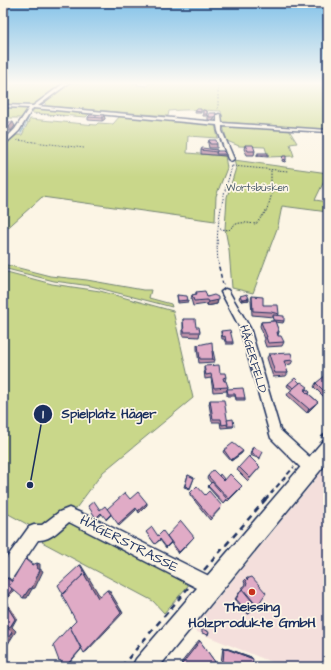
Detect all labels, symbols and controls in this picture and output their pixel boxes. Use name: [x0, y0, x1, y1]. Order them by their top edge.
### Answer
park label: Wortsbüsken: [226, 181, 288, 195]
street label: HÄGERFELD: [235, 323, 271, 395]
callout: Spielplatz Häger: [33, 401, 164, 426]
text: Spielplatz Häger: [61, 405, 157, 425]
text: 1: [42, 406, 44, 423]
street label: HÄGERSTRASSE: [76, 510, 182, 578]
marker: Theissing Holzprodukte GmbH: [247, 587, 257, 597]
place label: Theissing Holzprodukte GmbH: [188, 597, 316, 633]

